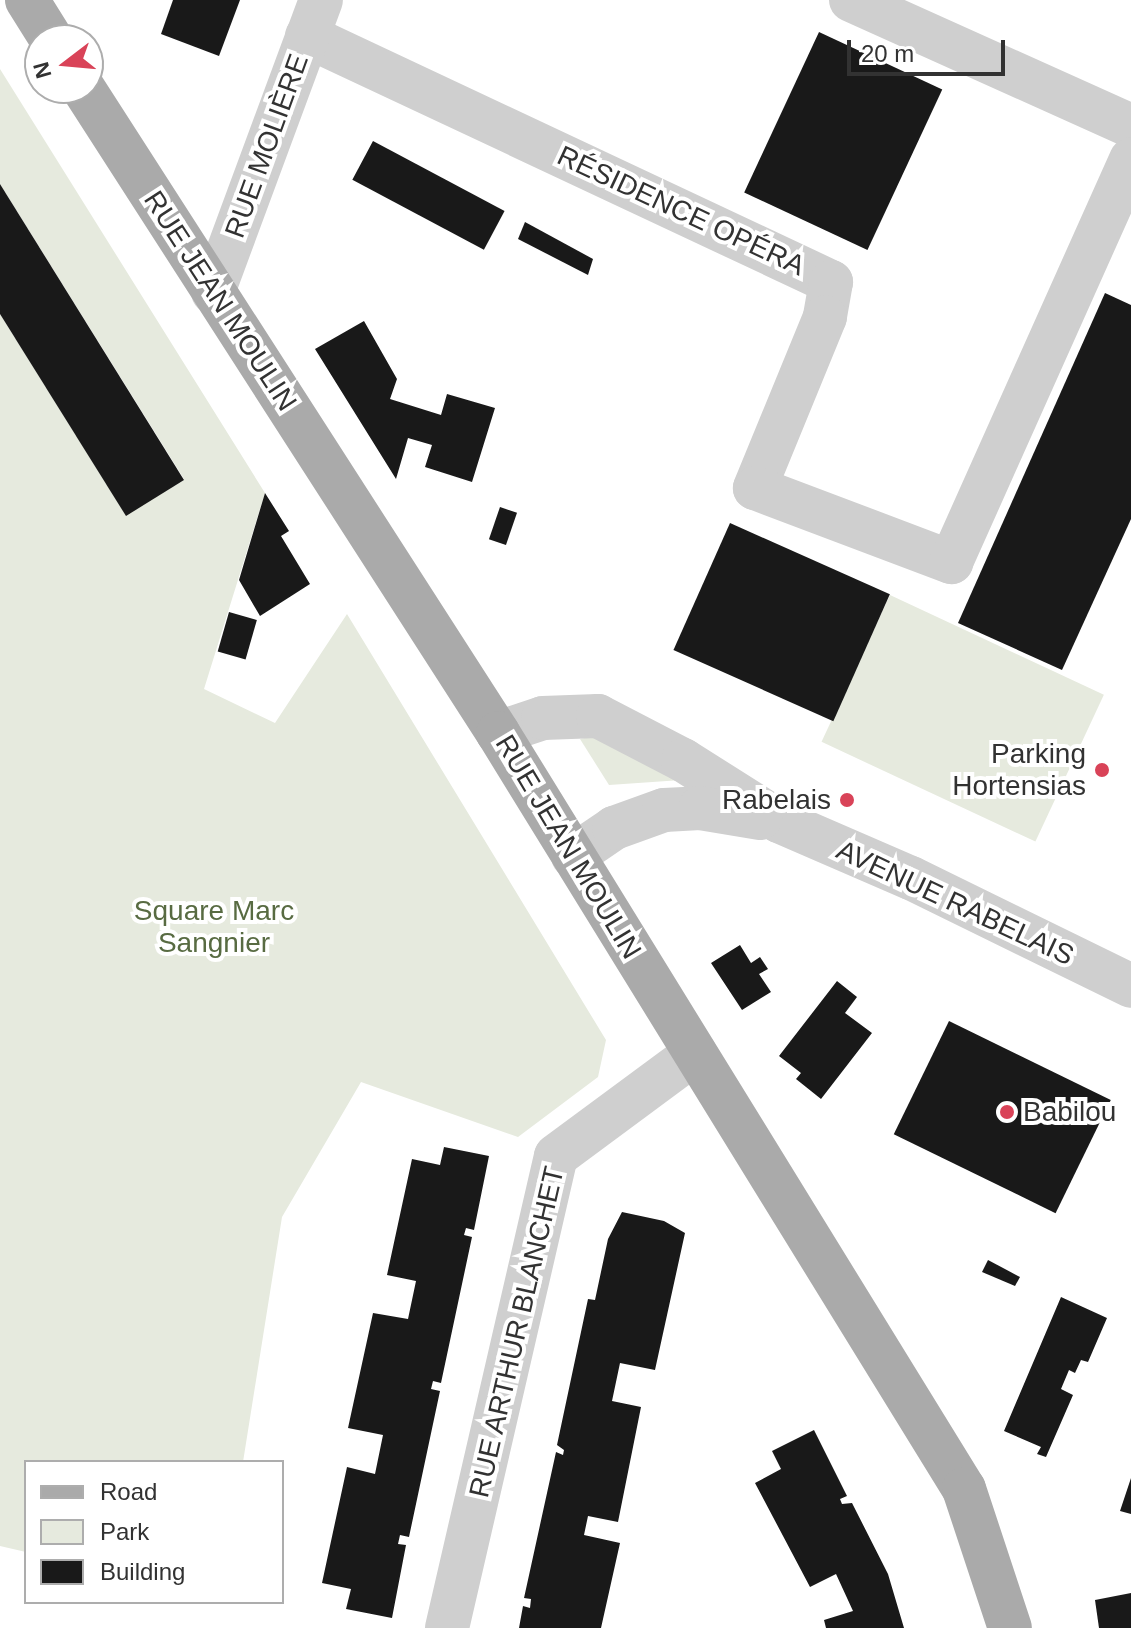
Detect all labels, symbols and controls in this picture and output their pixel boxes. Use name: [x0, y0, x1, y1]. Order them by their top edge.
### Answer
north arrow: [24, 24, 104, 104]
scale bar: [851, 24, 1009, 74]
text: 20 m: [861, 40, 914, 67]
street label: RUE MOLIÈRE: [218, 50, 316, 242]
text: N: [28, 59, 57, 81]
street label: RÉSIDENCE OPÉRA: [552, 139, 810, 283]
street label: RUE JEAN MOULIN: [136, 185, 304, 417]
street label: RUE JEAN MOULIN: [488, 729, 648, 965]
place label: Parking Hortensias: [952, 737, 1086, 803]
marker: Parking Hortensias: [1093, 761, 1111, 779]
place label: Rabelais: [722, 783, 831, 817]
marker: Rabelais: [838, 791, 856, 809]
street label: AVENUE RABELAIS: [831, 833, 1079, 973]
park label: Square Marc Sangnier: [134, 894, 294, 960]
place label: Babilou: [1023, 1095, 1116, 1129]
marker: Babilou: [998, 1103, 1016, 1121]
street label: RUE ARTHUR BLANCHET: [462, 1162, 572, 1502]
legend: [24, 1460, 284, 1604]
text: Road: [100, 1478, 157, 1505]
text: Park: [100, 1518, 149, 1545]
text: Building: [100, 1558, 185, 1585]

